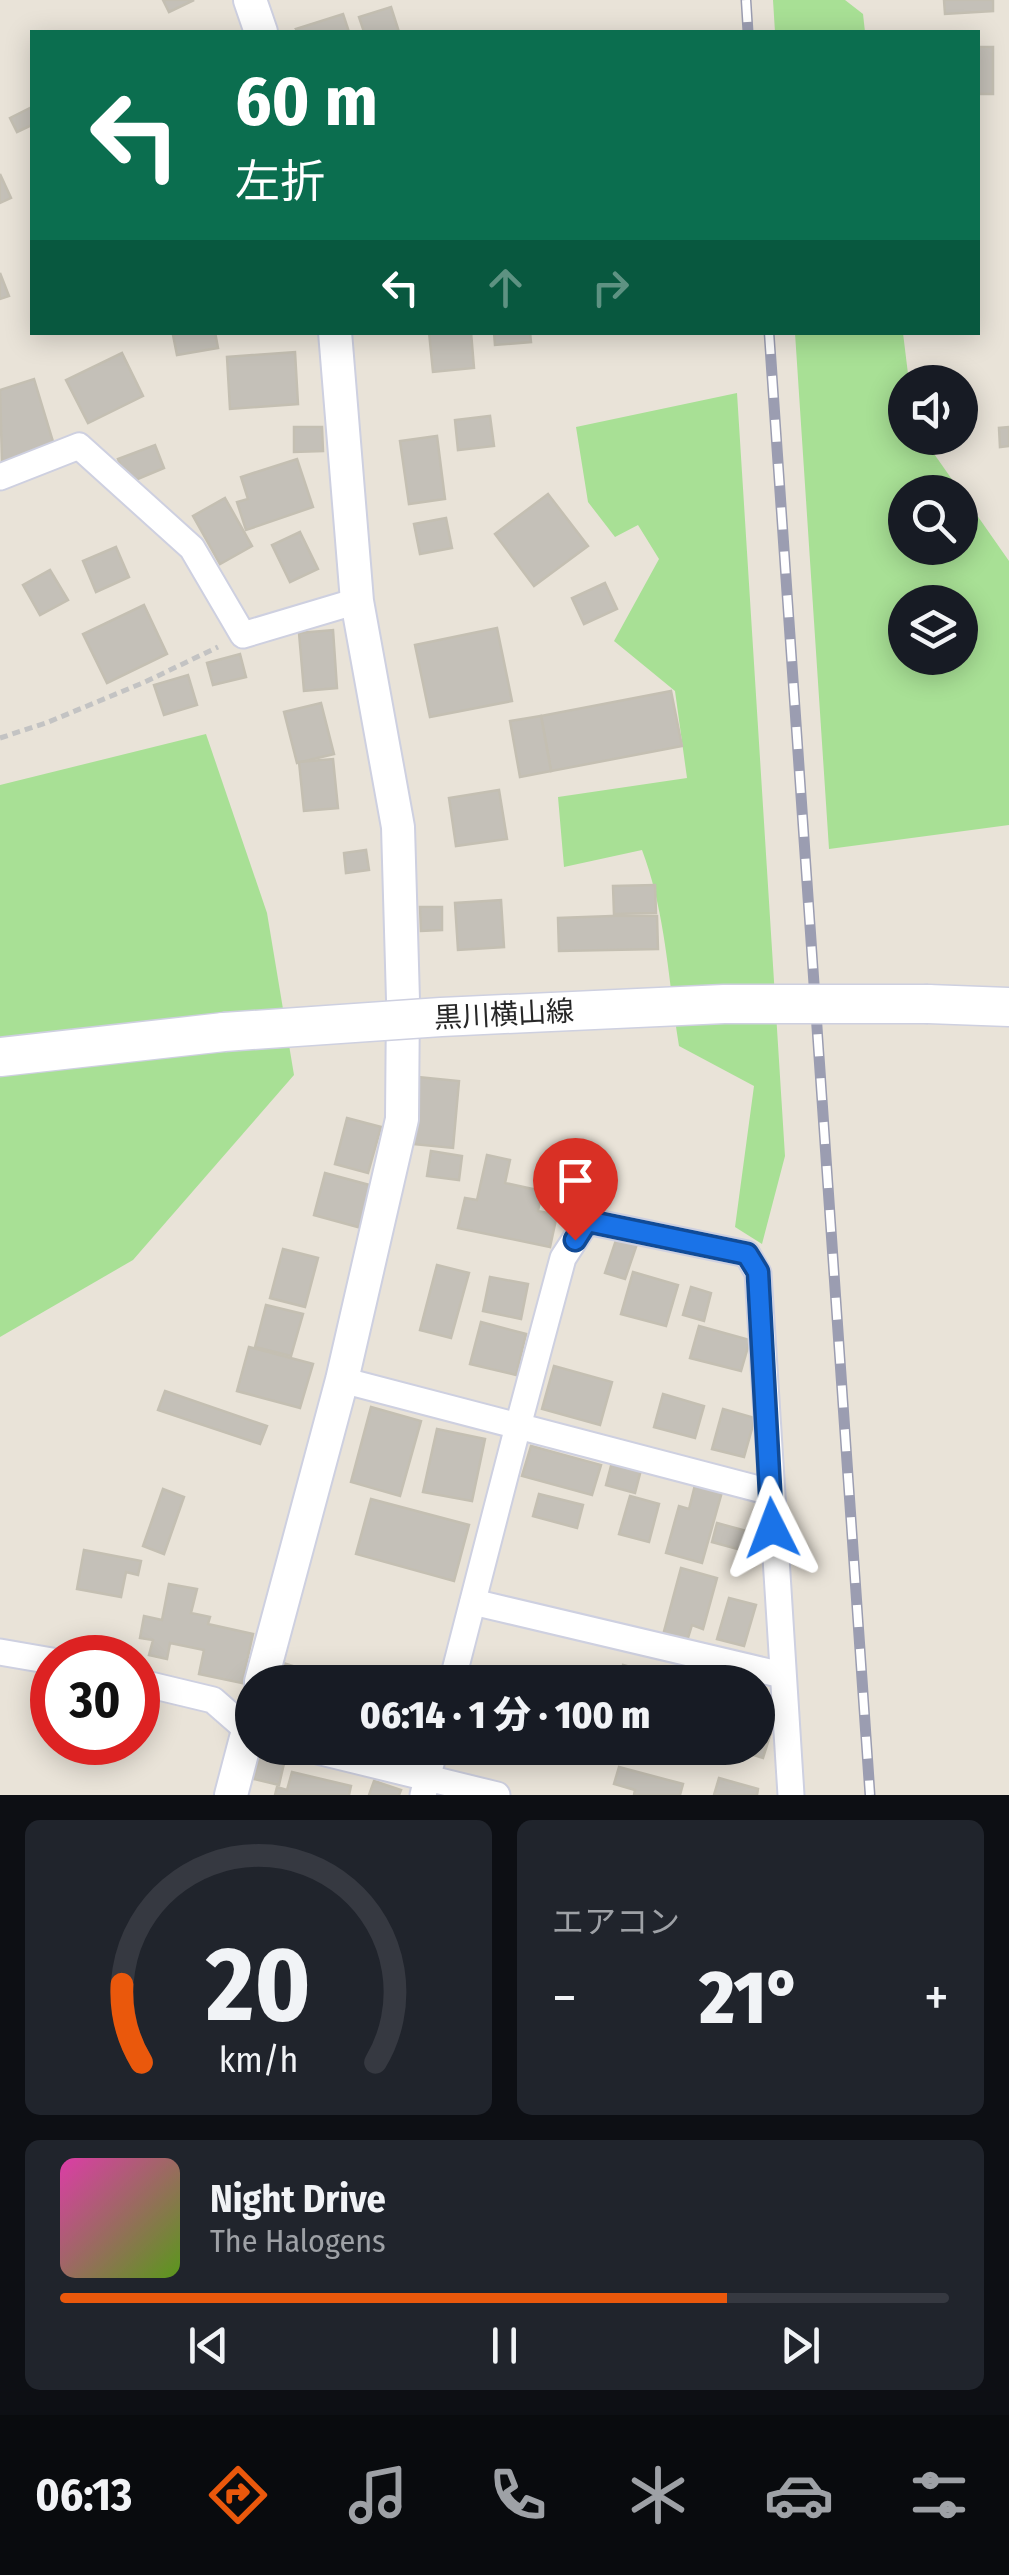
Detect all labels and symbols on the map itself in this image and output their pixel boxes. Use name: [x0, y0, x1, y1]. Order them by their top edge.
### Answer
street label: 黒川横山線: [433, 994, 575, 1035]
pin: [533, 1138, 618, 1241]
position arrow: [720, 1476, 824, 1580]
speed limit sign: 30: [30, 1635, 160, 1765]

